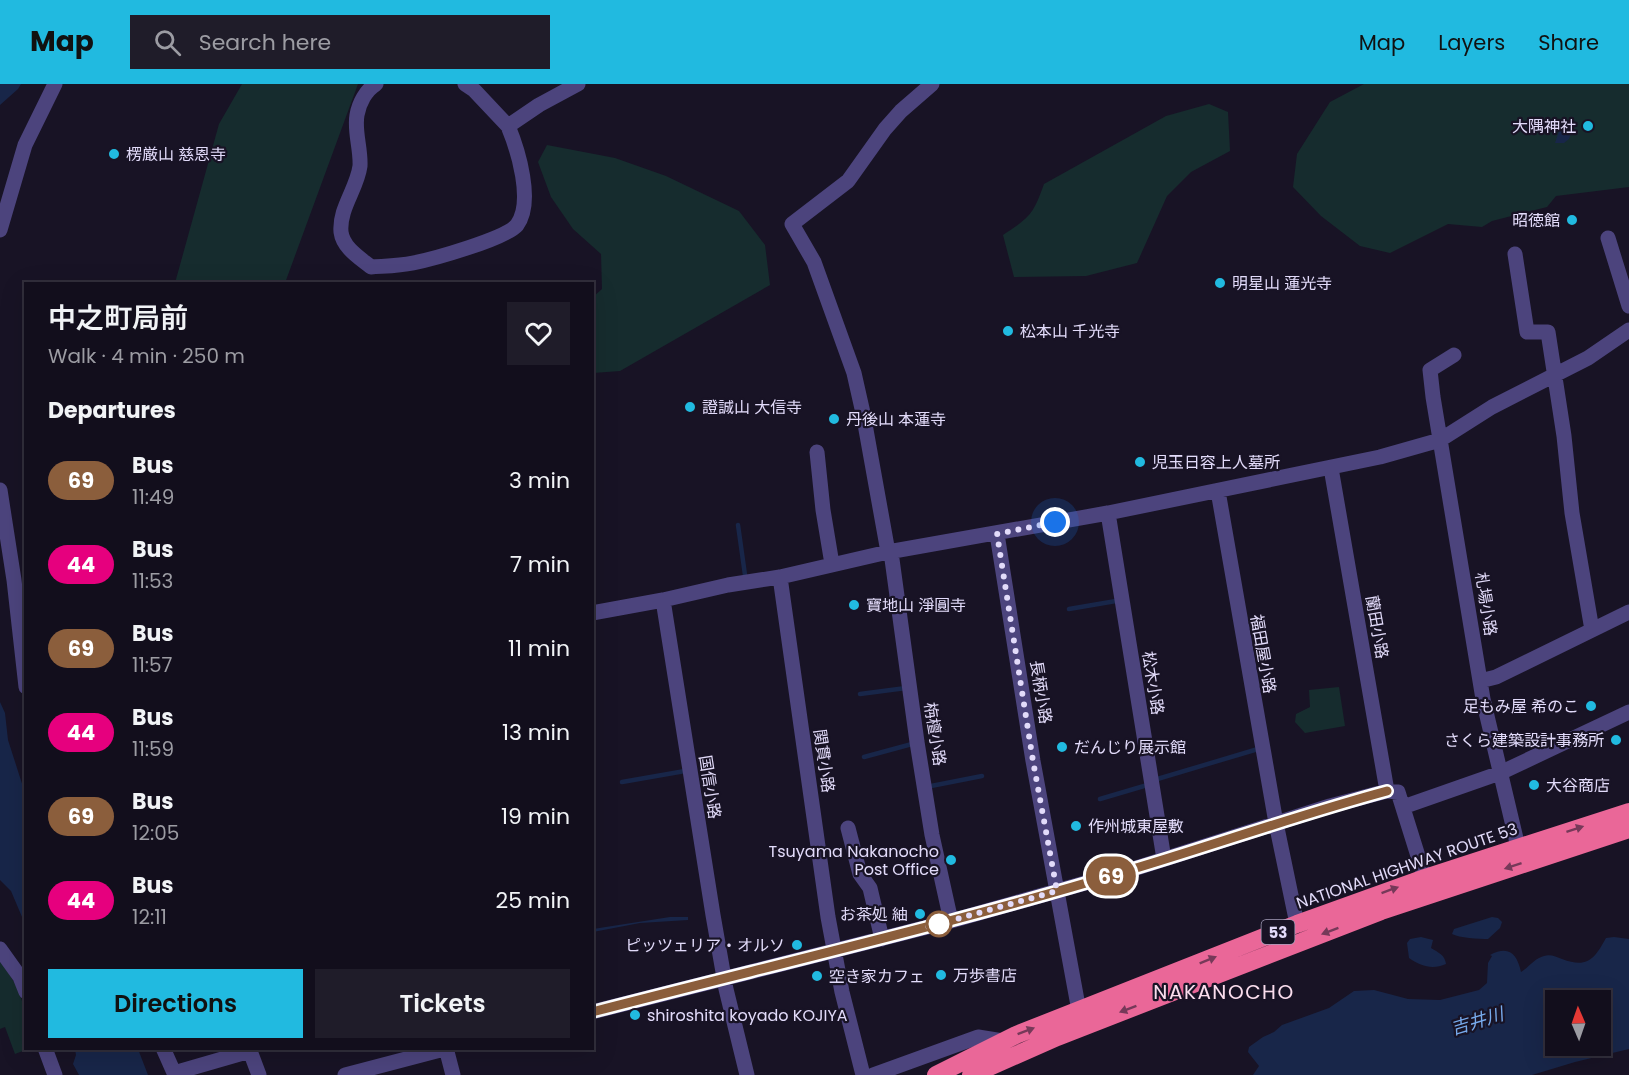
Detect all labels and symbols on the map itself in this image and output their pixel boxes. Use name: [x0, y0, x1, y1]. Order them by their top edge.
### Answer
place label: 大隅神社: [1512, 115, 1576, 138]
marker: 大隅神社: [1581, 119, 1595, 133]
place label: 楞厳山 慈恩寺: [126, 143, 226, 166]
marker: 楞厳山 慈恩寺: [107, 147, 121, 161]
place label: 昭徳館: [1512, 209, 1560, 232]
marker: 昭徳館: [1565, 213, 1579, 227]
place label: 明星山 蓮光寺: [1232, 272, 1332, 295]
marker: 明星山 蓮光寺: [1213, 276, 1227, 290]
place label: 松本山 千光寺: [1020, 320, 1120, 343]
marker: 松本山 千光寺: [1001, 324, 1015, 338]
place label: 證誠山 大信寺: [702, 396, 802, 419]
marker: 證誠山 大信寺: [683, 400, 697, 414]
place label: 丹後山 本蓮寺: [846, 408, 946, 431]
marker: 丹後山 本蓮寺: [827, 412, 841, 426]
place label: 児玉日容上人墓所: [1152, 451, 1280, 474]
marker: 児玉日容上人墓所: [1133, 455, 1147, 469]
your location: [1040, 507, 1070, 537]
street label: 札場小路: [1470, 571, 1502, 637]
street label: 蘭田小路: [1360, 593, 1394, 661]
place label: 寶地山 淨圓寺: [866, 594, 966, 617]
marker: 寶地山 淨圓寺: [847, 598, 861, 612]
street label: 福田屋小路: [1245, 613, 1281, 695]
street label: 松木小路: [1137, 650, 1169, 716]
street label: 長柄小路: [1025, 659, 1057, 725]
place label: 足もみ屋 希のこ: [1463, 695, 1579, 718]
marker: 足もみ屋 希のこ: [1584, 699, 1598, 713]
street label: 栴檀小路: [919, 701, 951, 767]
street label: 関貫小路: [808, 728, 840, 794]
place label: さくら建築設計事務所: [1444, 729, 1604, 752]
marker: さくら建築設計事務所: [1609, 733, 1623, 747]
place label: だんじり展示館: [1074, 736, 1186, 759]
marker: だんじり展示館: [1055, 740, 1069, 754]
street label: 国信小路: [694, 754, 726, 820]
place label: 大谷商店: [1546, 774, 1610, 797]
marker: 大谷商店: [1527, 778, 1541, 792]
place label: 作州城東屋敷: [1088, 815, 1184, 838]
street label: NATIONAL HIGHWAY ROUTE 53: [1293, 817, 1521, 915]
marker: 作州城東屋敷: [1069, 819, 1083, 833]
one-way arrow: [1566, 824, 1584, 833]
place label: Tsuyama Nakanocho Post Office: [769, 840, 939, 881]
marker: Tsuyama Nakanocho Post Office: [944, 853, 958, 867]
line badge: 69: [1084, 856, 1138, 896]
one-way arrow: [1504, 861, 1522, 871]
one-way arrow: [1381, 885, 1399, 895]
place label: お茶処 紬: [840, 903, 908, 926]
marker: お茶処 紬: [913, 907, 927, 921]
unlabelled marker: [926, 911, 952, 937]
road number: 53: [1262, 920, 1294, 944]
one-way arrow: [1320, 926, 1338, 936]
place label: ピッツェリア・オルソ: [625, 934, 785, 957]
marker: ピッツェリア・オルソ: [790, 938, 804, 952]
one-way arrow: [1199, 955, 1217, 964]
place label: 万歩書店: [953, 964, 1017, 987]
place label: 空き家カフェ: [829, 965, 925, 988]
marker: 万歩書店: [934, 968, 948, 982]
marker: 空き家カフェ: [810, 969, 824, 983]
district label: NAKANOCHO: [1153, 978, 1295, 1006]
north arrow: [1545, 990, 1611, 1056]
water label: 吉井川: [1448, 1001, 1508, 1041]
place label: shiroshita koyado KOJIYA: [647, 1004, 848, 1027]
one-way arrow: [1119, 1005, 1137, 1014]
marker: shiroshita koyado KOJIYA: [628, 1008, 642, 1022]
one-way arrow: [1018, 1026, 1036, 1036]

